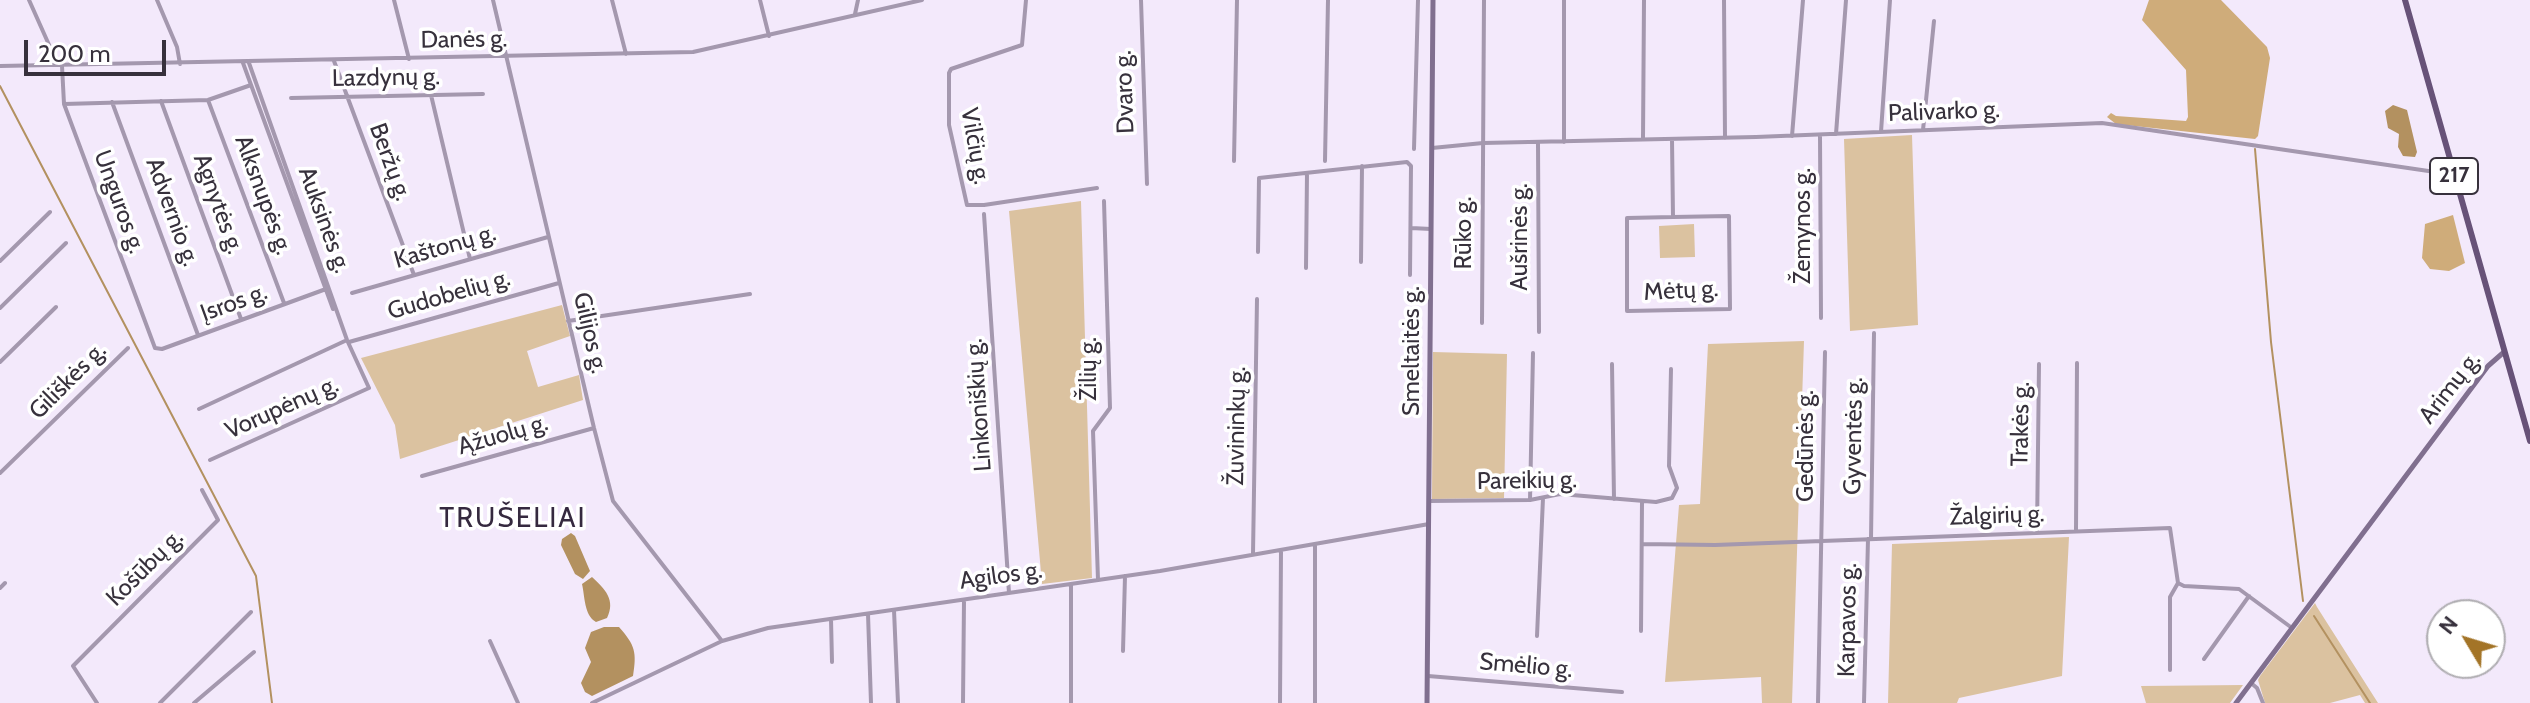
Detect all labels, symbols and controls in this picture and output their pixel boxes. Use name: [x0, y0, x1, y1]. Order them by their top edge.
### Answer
scale bar: [28, 24, 170, 74]
street label: Danės g.: [420, 25, 508, 55]
text: 200 m: [38, 39, 111, 68]
street label: Dvaro g.: [1109, 50, 1141, 134]
street label: Lazdynų g.: [332, 63, 440, 93]
street label: Palivarko g.: [1887, 96, 2001, 128]
street label: Vilčių g.: [954, 105, 996, 187]
street label: Beržų g.: [363, 119, 417, 205]
street label: Alksnupės g.: [228, 131, 298, 259]
street label: Unguros g.: [87, 146, 151, 258]
street label: Agnytės g.: [187, 150, 249, 258]
street label: Advernio g.: [139, 154, 205, 270]
road number: 217: [2430, 158, 2478, 194]
street label: Auksinės g.: [292, 163, 356, 277]
street label: Žemynos g.: [1789, 168, 1817, 284]
street label: Aušrinės g.: [1506, 183, 1534, 291]
street label: Rūko g.: [1450, 197, 1478, 269]
street label: Kaštonų g.: [391, 219, 499, 275]
street label: Gudobelių g.: [384, 264, 514, 326]
street label: Mėtų g.: [1643, 275, 1719, 307]
street label: Įsros g.: [197, 278, 271, 328]
street label: Smeltaitės g.: [1398, 286, 1426, 416]
street label: Gilijos g.: [567, 290, 613, 376]
street label: Giliškės g.: [23, 336, 113, 426]
street label: Žilių g.: [1075, 337, 1103, 401]
street label: Linkoniškių g.: [960, 338, 998, 472]
street label: Arimų g.: [2413, 346, 2487, 430]
street label: Žuvininkų g.: [1222, 366, 1252, 486]
street label: Vorupėnų g.: [221, 370, 343, 446]
street label: Gyventės g.: [1839, 377, 1869, 495]
street label: Trakės g.: [2006, 381, 2036, 467]
street label: Gedūnės g.: [1792, 390, 1820, 502]
street label: Ąžuolų g.: [455, 408, 551, 462]
street label: Pareikių g.: [1477, 466, 1577, 496]
street label: Žalgirių g.: [1949, 500, 2045, 532]
district label: TRUŠELIAI: [439, 502, 587, 536]
street label: Košūbų g.: [101, 524, 189, 612]
street label: Agilos g.: [958, 556, 1044, 596]
street label: Karpavos g.: [1833, 563, 1863, 677]
north arrow: [2426, 599, 2506, 679]
text: N: [2433, 611, 2464, 640]
street label: Smėlio g.: [1478, 648, 1574, 684]

